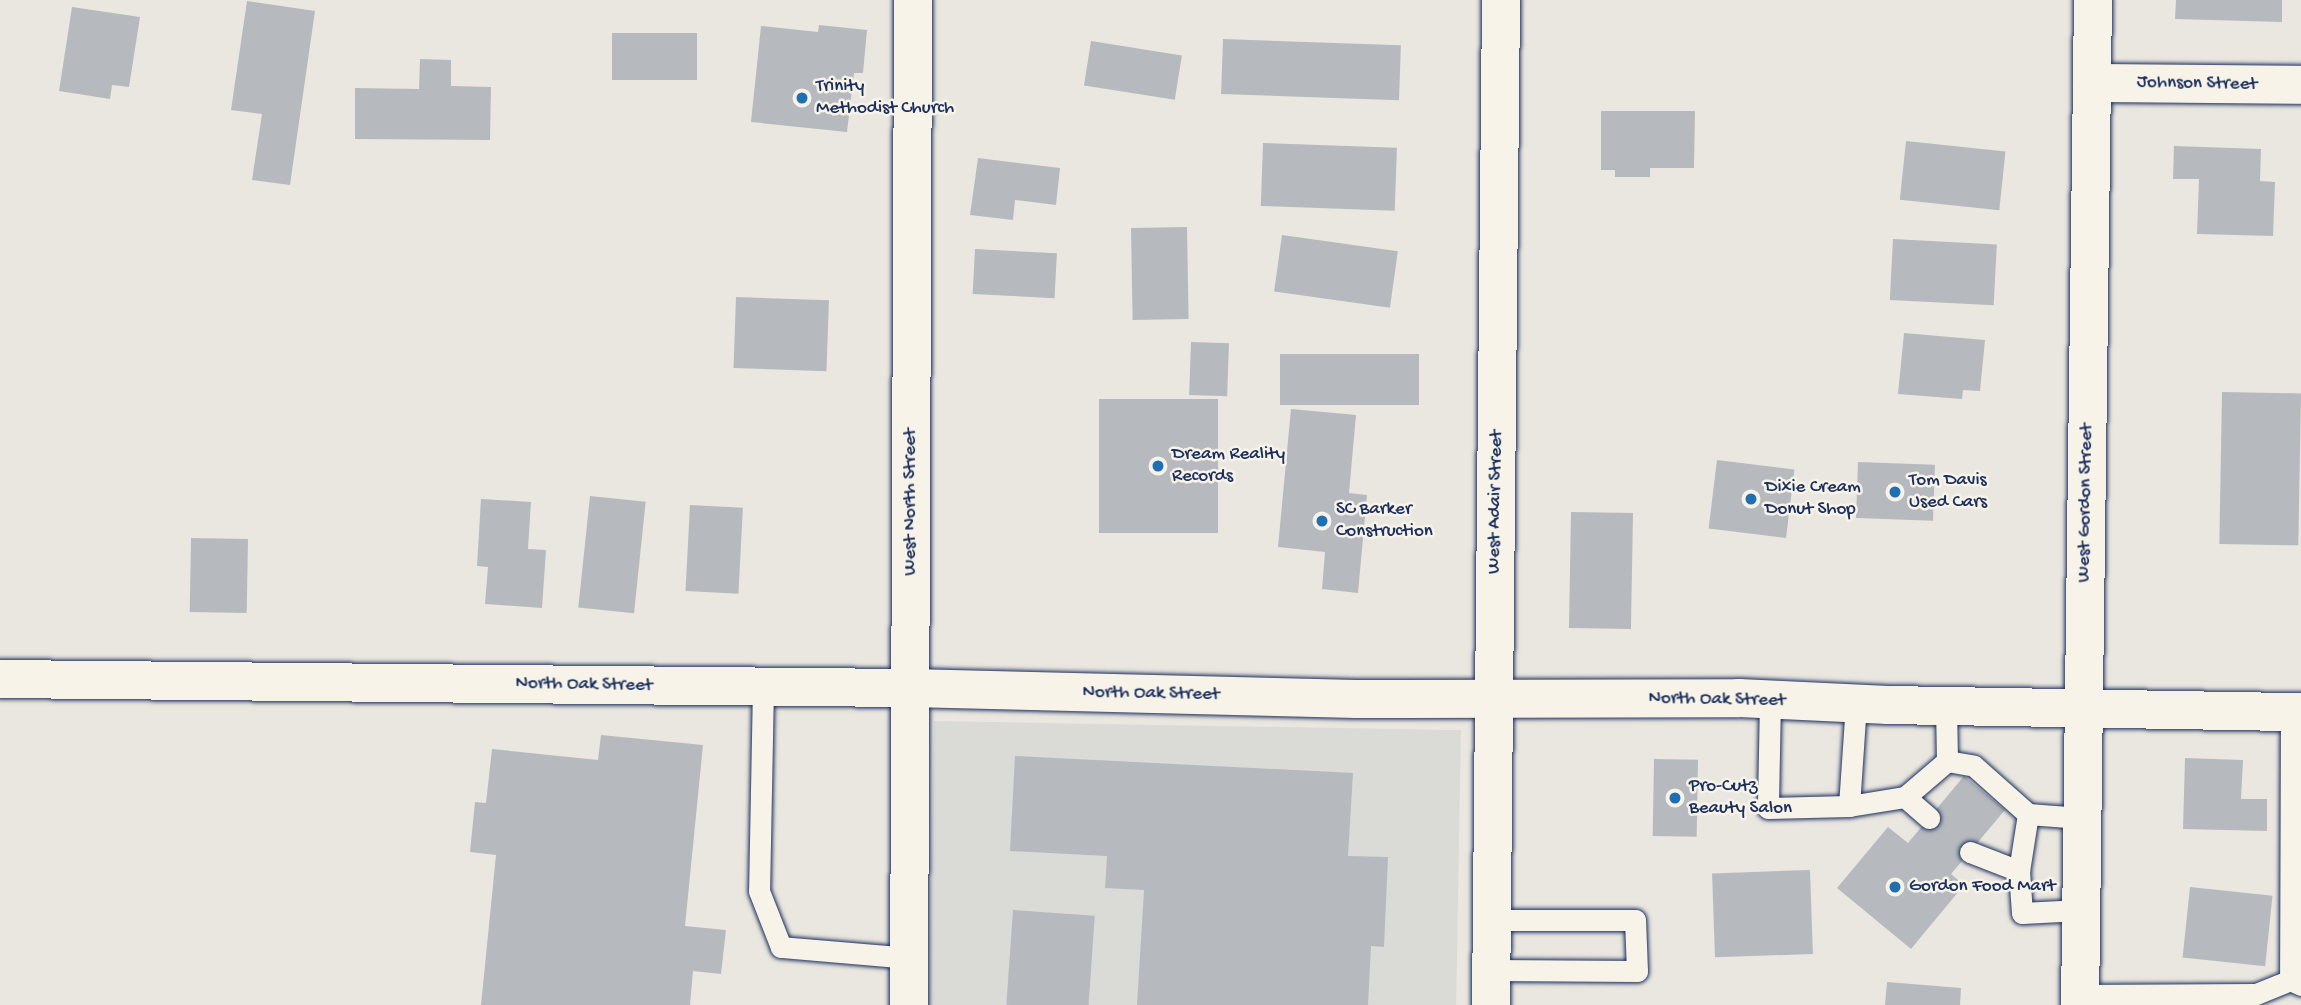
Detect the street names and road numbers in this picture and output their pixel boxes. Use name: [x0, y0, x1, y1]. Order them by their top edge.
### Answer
street label: Johnson Street: [2137, 72, 2257, 96]
street label: West Gordon Street: [2073, 423, 2099, 583]
street label: West North Street: [900, 428, 922, 576]
street label: West Adair Street: [1483, 430, 1509, 574]
street label: North Oak Street: [515, 672, 653, 698]
street label: North Oak Street: [1082, 681, 1220, 707]
street label: North Oak Street: [1648, 687, 1786, 713]

